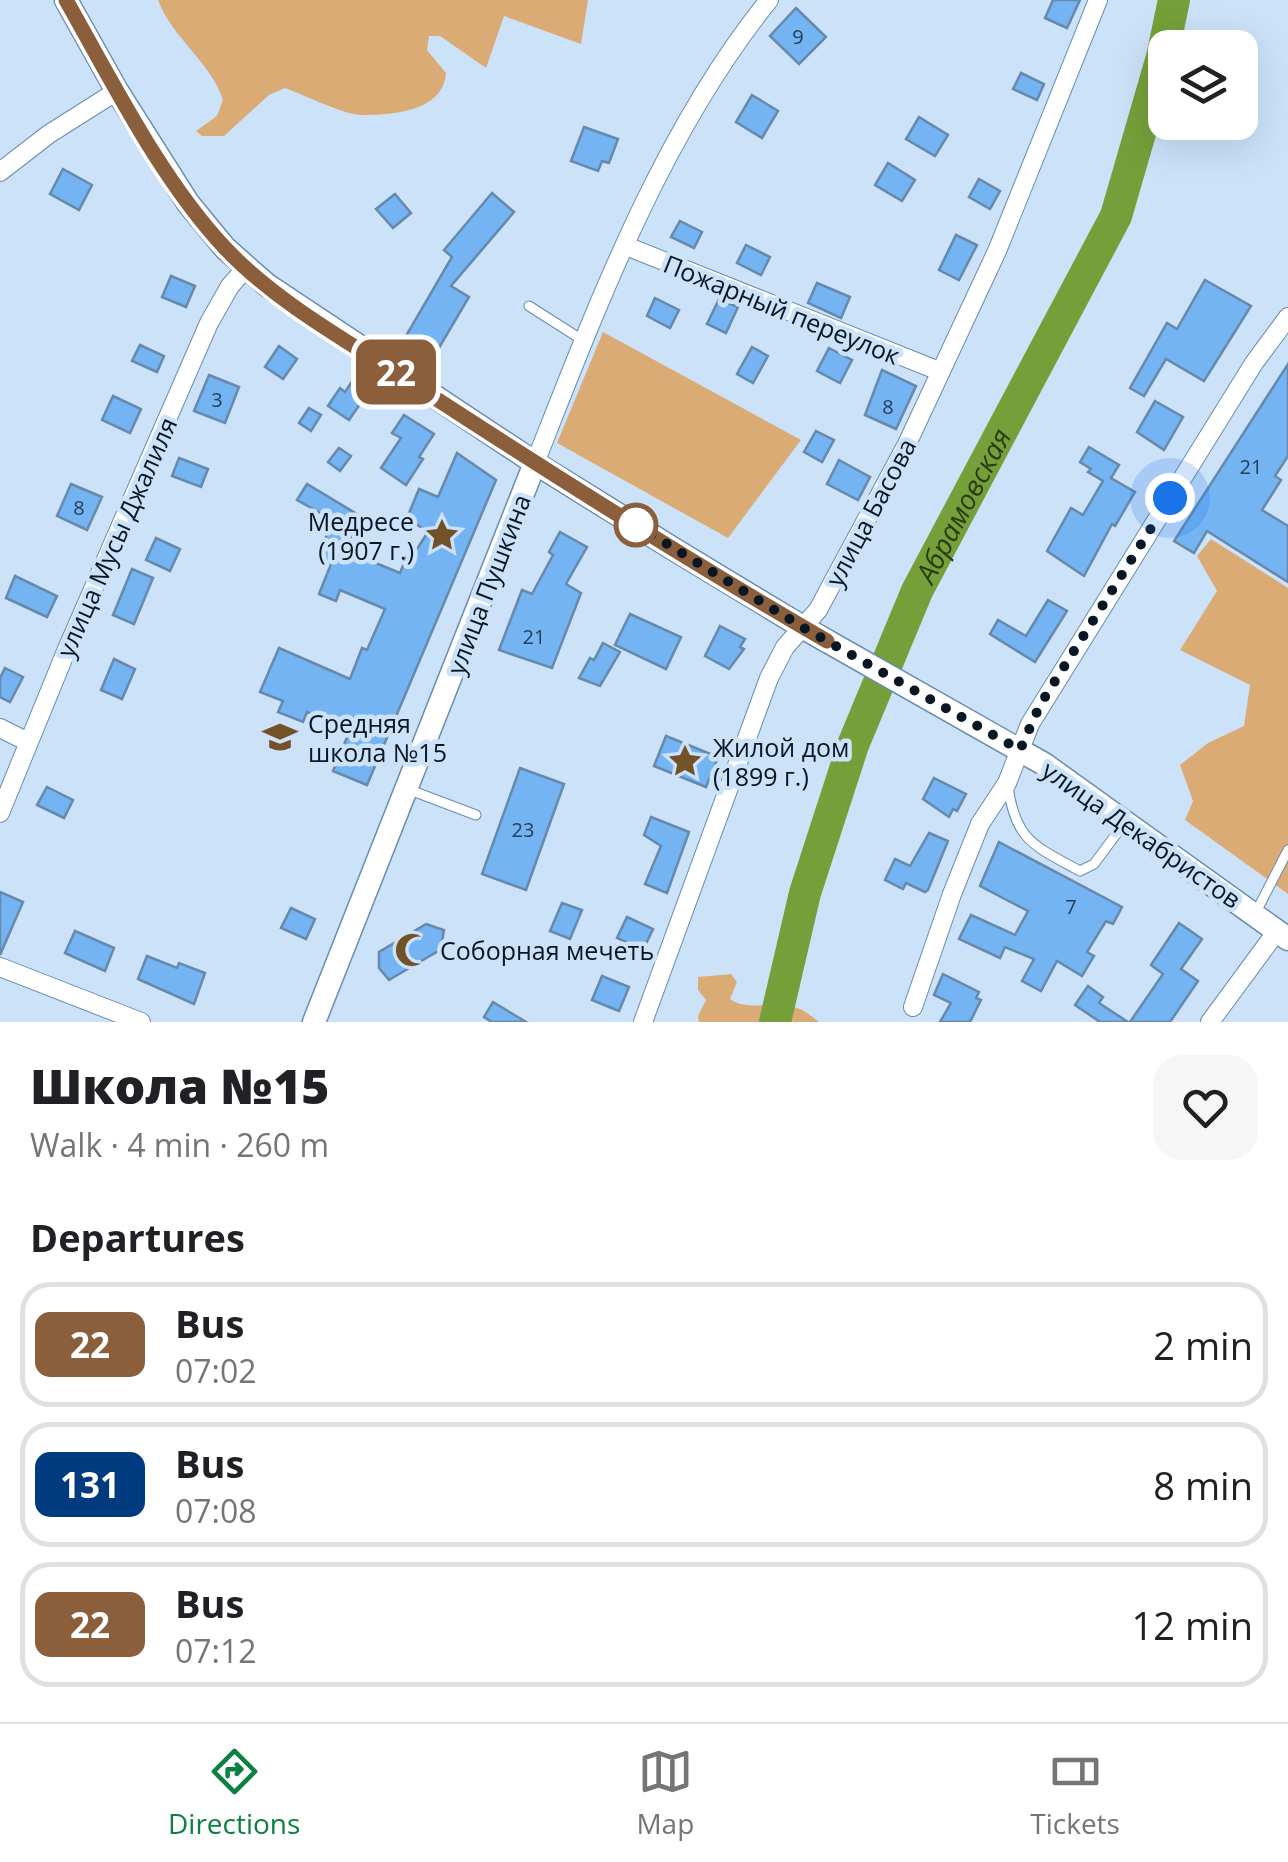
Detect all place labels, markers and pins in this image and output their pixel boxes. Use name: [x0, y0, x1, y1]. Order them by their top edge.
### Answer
place label: Медресе (1907 г.): [308, 504, 414, 567]
unlabelled marker: [615, 504, 657, 546]
place icon: Медресе (1907 г.): [423, 516, 461, 554]
place label: Средняя школа №15: [308, 706, 447, 769]
school or university icon: Средняя школа №15: [261, 718, 299, 756]
place label: Жилой дом (1899 г.): [713, 730, 849, 793]
place icon: Жилой дом (1899 г.): [666, 742, 704, 780]
mosque icon: Соборная мечеть: [393, 931, 431, 969]
place label: Соборная мечеть: [440, 933, 654, 967]

